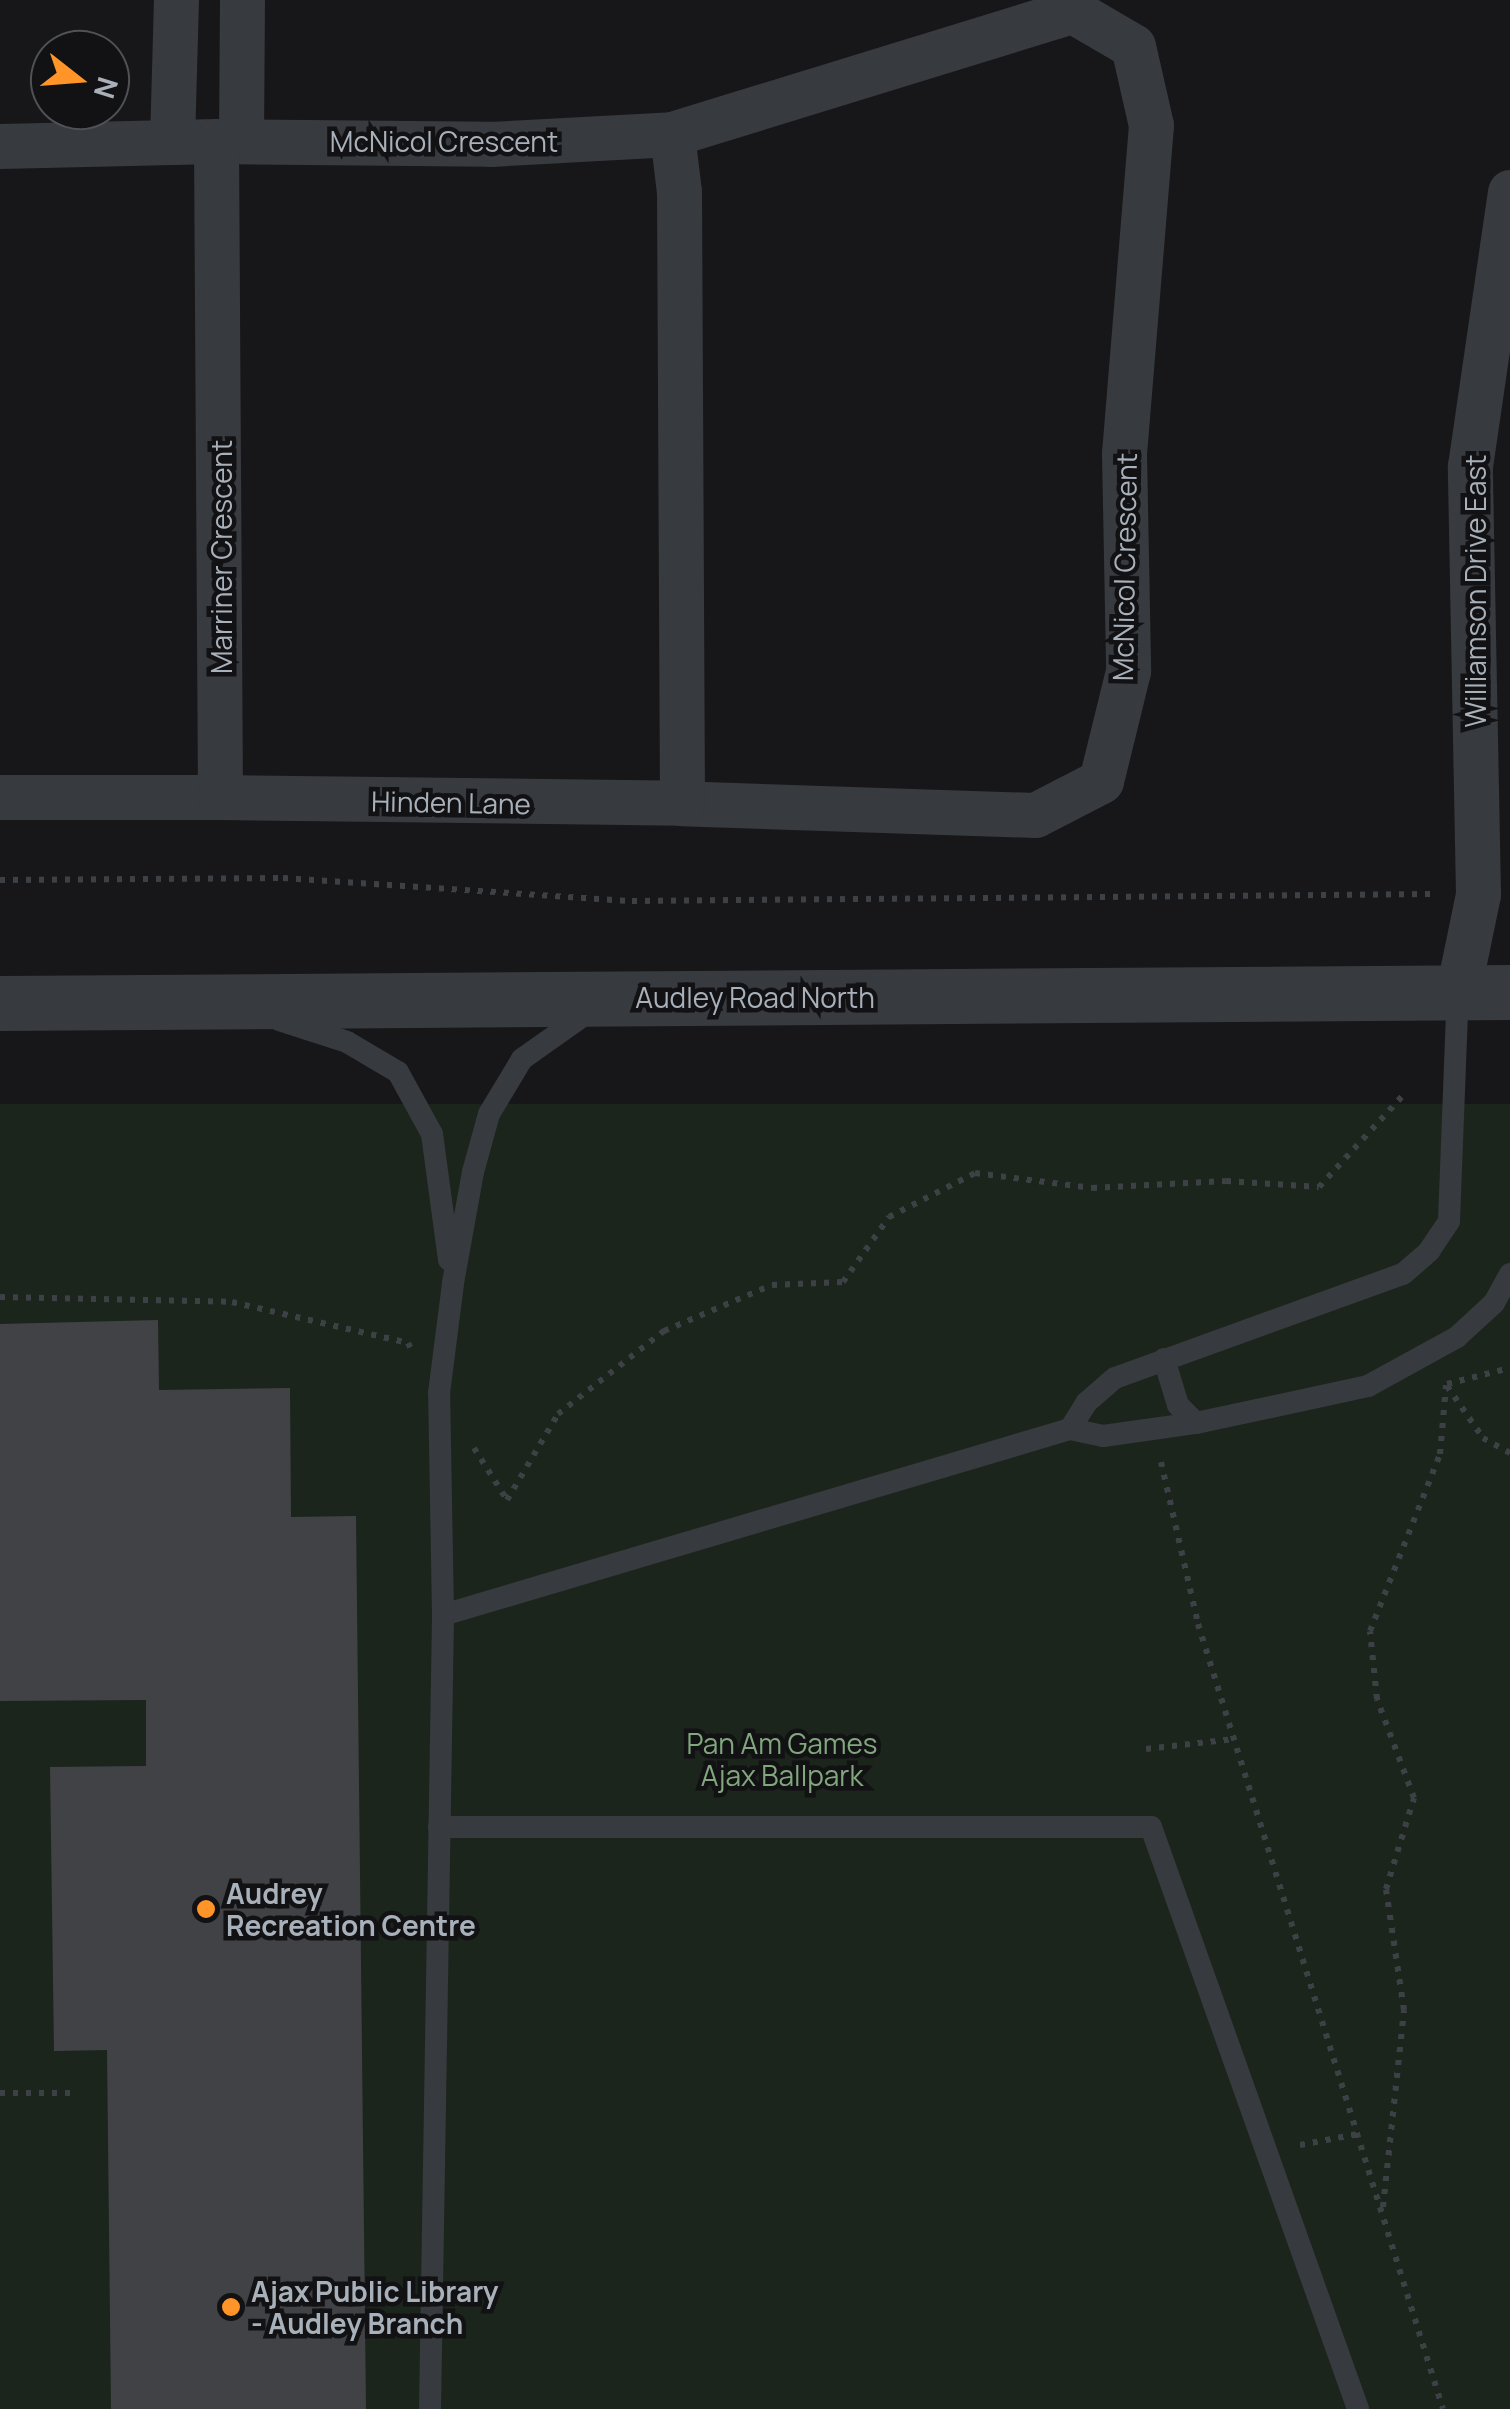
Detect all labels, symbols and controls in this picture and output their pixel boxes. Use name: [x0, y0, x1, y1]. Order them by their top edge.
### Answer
north arrow: [30, 30, 130, 130]
text: N: [86, 73, 128, 103]
street label: McNicol Crescent: [330, 124, 558, 158]
street label: Marriner Crescent: [204, 440, 238, 674]
street label: McNicol Crescent: [1105, 453, 1143, 681]
street label: Williamson Drive East: [1458, 454, 1492, 728]
street label: Hinden Lane: [371, 784, 531, 820]
street label: Audley Road North: [635, 980, 875, 1014]
park label: Pan Am Games Ajax Ballpark: [686, 1726, 878, 1792]
place label: Audrey Recreation Centre: [226, 1876, 476, 1942]
marker: Audrey Recreation Centre: [195, 1898, 217, 1920]
place label: Ajax Public Library - Audley Branch: [251, 2274, 499, 2340]
marker: Ajax Public Library - Audley Branch: [220, 2296, 242, 2318]

